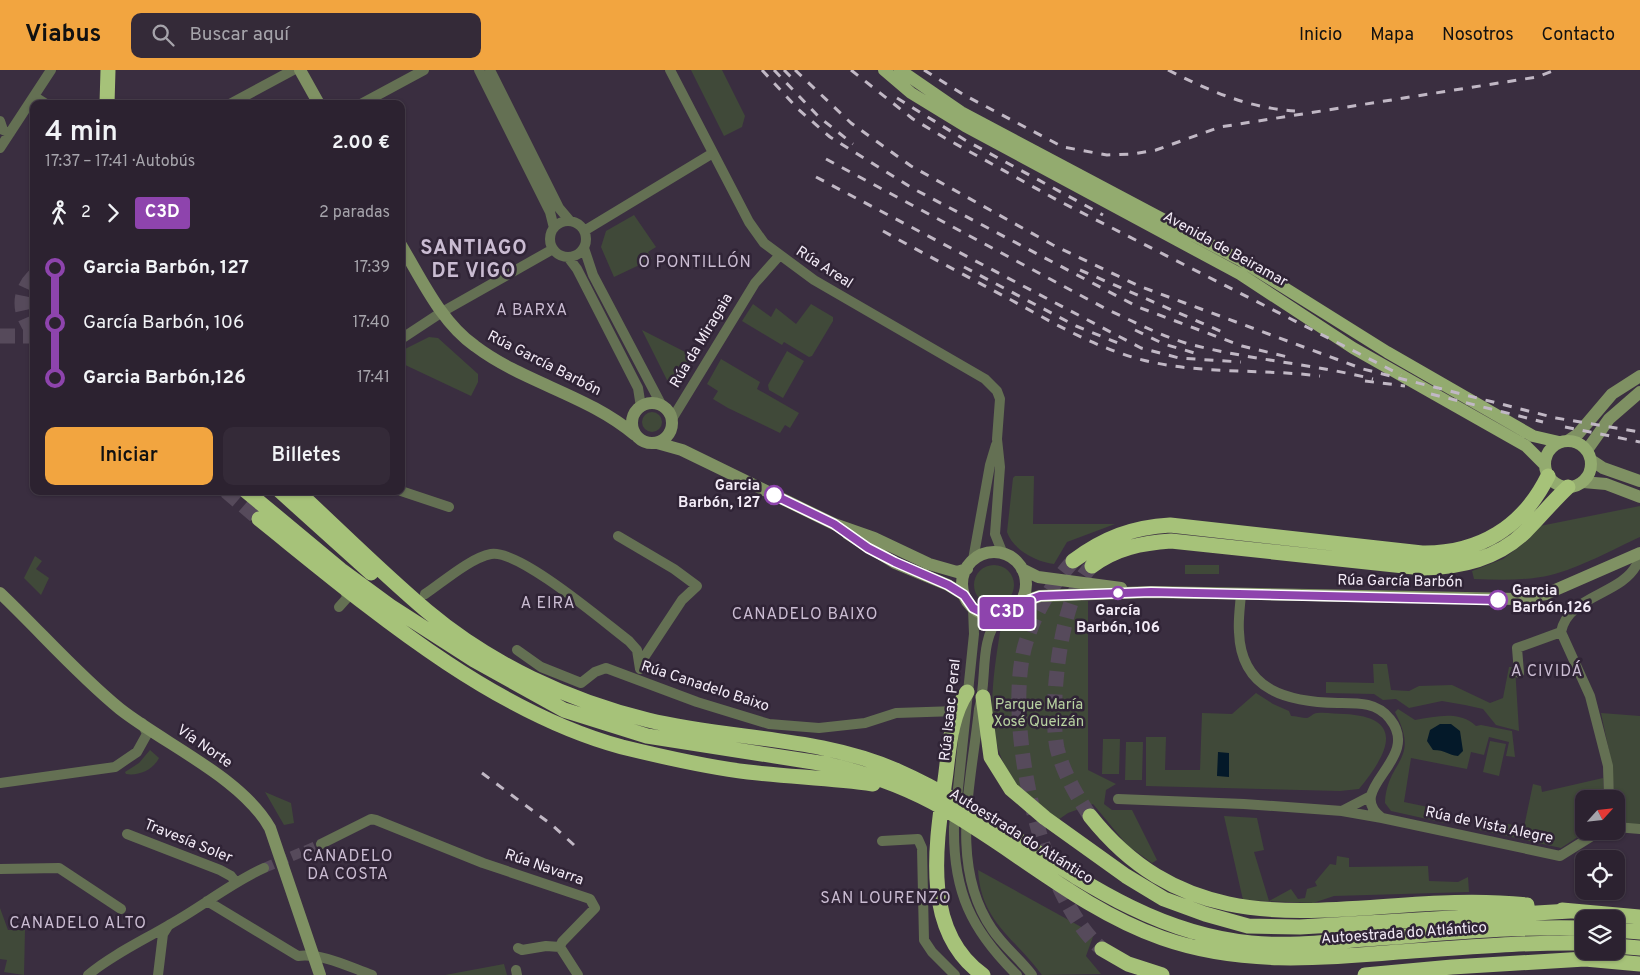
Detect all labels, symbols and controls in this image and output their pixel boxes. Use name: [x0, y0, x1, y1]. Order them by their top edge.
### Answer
search box: [131, 13, 481, 58]
text: Viabus: [25, 20, 101, 50]
icon: search: [149, 21, 177, 49]
text: Buscar aquí: [189, 23, 289, 47]
text: Inicio: [1299, 24, 1342, 47]
text: Mapa: [1370, 24, 1414, 47]
text: Nosotros: [1442, 24, 1514, 47]
text: Contacto: [1542, 24, 1615, 47]
text: 4 min: [45, 115, 118, 151]
text: 2.00 €: [332, 131, 390, 155]
text: 17:37 – 17:41 · Autobús: [45, 152, 195, 172]
icon: walk: [45, 199, 73, 227]
icon: forward: [99, 199, 127, 227]
text: C3D: [145, 201, 180, 224]
text: 2: [81, 203, 91, 223]
text: 2 paradas: [319, 203, 390, 223]
street label: Avenida de Beiramar: [1159, 208, 1291, 292]
district label: SANTIAGO DE VIGO: [420, 236, 528, 285]
street label: Rúa Areal: [792, 242, 856, 294]
district label: O PONTILLÓN: [638, 251, 752, 273]
text: Garcia Barbón, 127: [83, 256, 249, 280]
text: 17:39: [354, 258, 390, 278]
street label: Rúa da Miragaia: [666, 290, 738, 392]
district label: A BARXA: [496, 301, 568, 321]
text: García Barbón, 106: [83, 311, 244, 335]
text: 17:40: [353, 313, 390, 333]
street label: Rúa García Barbón: [484, 327, 604, 401]
text: Garcia Barbón,126: [83, 366, 246, 390]
text: 17:41: [357, 368, 390, 388]
button: Iniciar: [45, 427, 213, 485]
button: Billetes: [223, 427, 390, 485]
place label: Garcia Barbón, 127: [678, 477, 760, 513]
marker: Garcia Barbón, 127: [764, 485, 784, 505]
street label: Rúa García Barbón: [1337, 571, 1463, 593]
place label: Garcia Barbón,126: [1512, 582, 1592, 618]
marker: García Barbón, 106: [1111, 586, 1125, 600]
marker: Garcia Barbón,126: [1488, 590, 1508, 610]
district label: A EIRA: [520, 594, 576, 614]
line badge: C3D: [978, 597, 1036, 629]
text: C3D: [990, 601, 1025, 624]
place label: García Barbón, 106: [1076, 602, 1160, 638]
district label: CANADELO BAIXO: [732, 605, 878, 625]
street label: Rúa Canadelo Baixo: [638, 657, 772, 717]
street label: Rúa Isaac Peral: [936, 658, 966, 762]
district label: A CIVIDÁ: [1511, 660, 1583, 682]
park label: Parque María Xosé Queizán: [994, 696, 1084, 732]
street label: Vía Norte: [172, 721, 236, 773]
street label: Autoestrada do Atlántico: [945, 785, 1097, 889]
north arrow: [1575, 790, 1625, 840]
map controls: [1575, 790, 1625, 960]
street label: Rúa de Vista Alegre: [1423, 803, 1555, 849]
street label: Travesía Soler: [141, 816, 235, 868]
street label: Rúa Navarra: [502, 846, 586, 890]
district label: CANADELO DA COSTA: [302, 847, 394, 885]
button: locate: [1575, 850, 1625, 900]
district label: SAN LOURENZO: [820, 889, 952, 909]
button: layers: [1575, 910, 1625, 960]
district label: CANADELO ALTO: [9, 914, 147, 934]
street label: Autoestrada do Atlántico: [1320, 919, 1488, 949]

